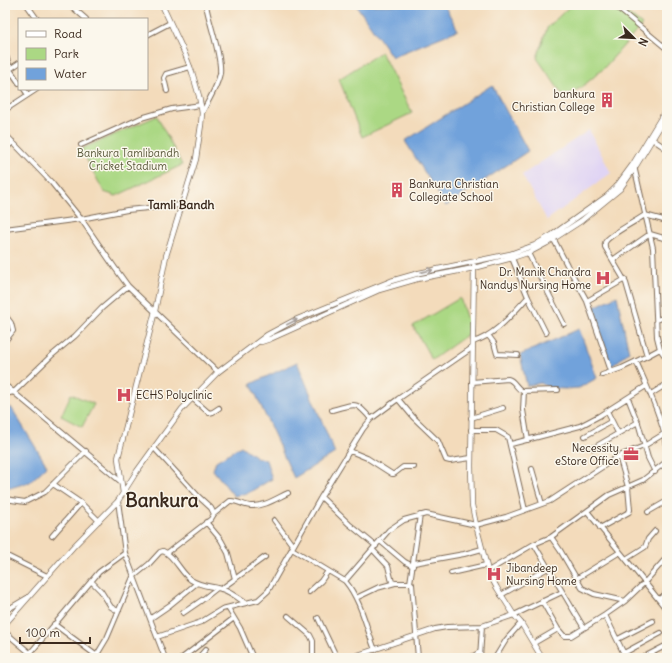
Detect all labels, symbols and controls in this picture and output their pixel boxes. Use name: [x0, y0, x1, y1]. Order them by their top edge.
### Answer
legend: [18, 18, 148, 90]
north arrow: [614, 18, 654, 58]
text: Road: [54, 26, 82, 41]
text: N: [635, 36, 651, 48]
text: Park: [54, 46, 79, 61]
text: Water: [54, 66, 87, 81]
place label: bankura Christian College: [512, 87, 595, 114]
building icon: bankura Christian College: [598, 91, 616, 109]
park label: Bankura Tamlibandh Cricket Stadium: [77, 146, 179, 173]
place label: Bankura Christian Collegiate School: [409, 177, 499, 204]
building icon: Bankura Christian Collegiate School: [388, 181, 406, 199]
district label: Tamli Bandh: [148, 197, 214, 212]
place label: Dr. Manik Chandra Nandys Nursing Home: [480, 265, 591, 292]
one-way arrow: [420, 267, 433, 275]
hospital icon: Dr. Manik Chandra Nandys Nursing Home: [594, 269, 612, 287]
one-way arrow: [286, 318, 298, 325]
hospital icon: ECHS Polyclinic: [115, 386, 133, 404]
place label: ECHS Polyclinic: [136, 388, 213, 402]
place label: Necessity eStore Office: [555, 441, 619, 468]
office icon: Necessity eStore Office: [622, 445, 640, 463]
district label: Bankura: [125, 488, 199, 512]
place label: Jibandeep Nursing Home: [506, 561, 577, 588]
hospital icon: Jibandeep Nursing Home: [485, 565, 503, 583]
scale bar: [20, 619, 90, 645]
text: 100 m: [26, 625, 60, 640]

